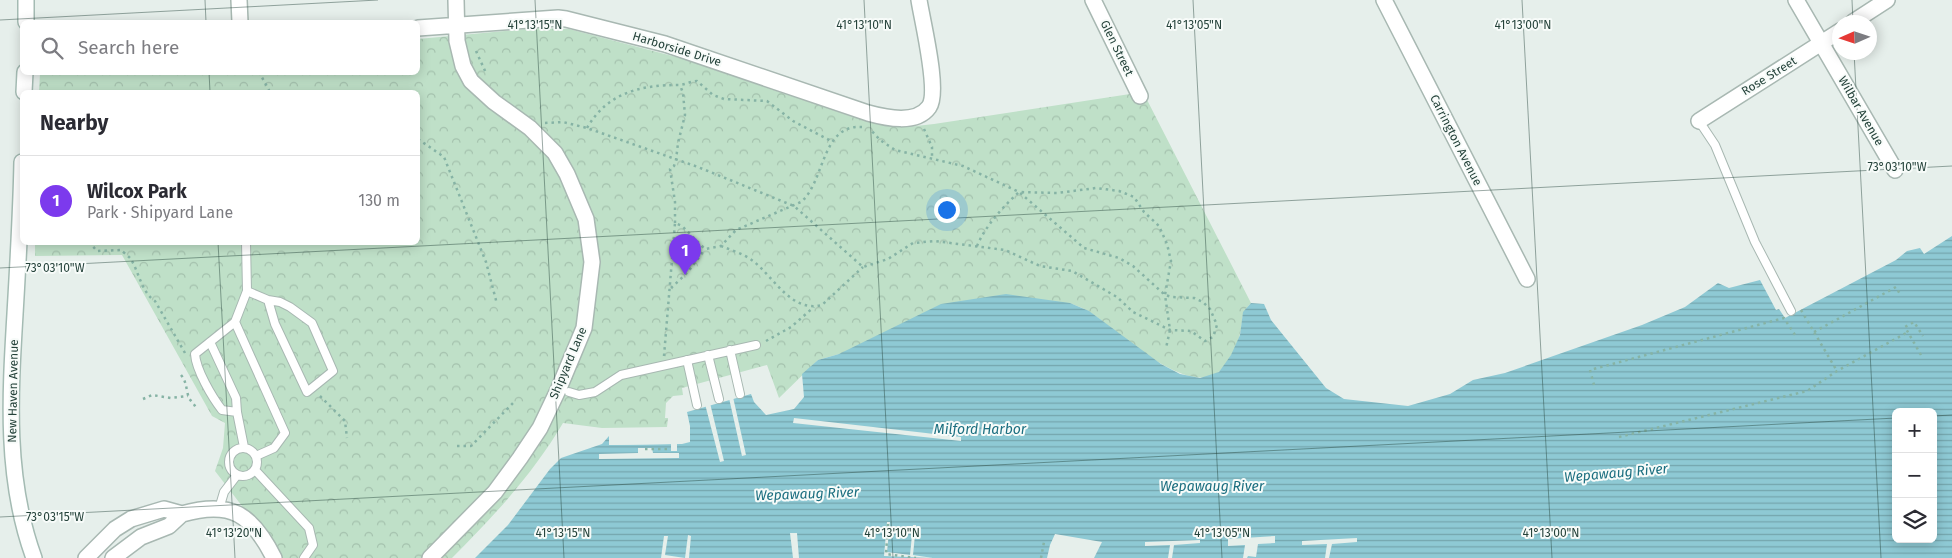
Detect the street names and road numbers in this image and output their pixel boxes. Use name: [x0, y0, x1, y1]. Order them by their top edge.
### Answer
street label: Glen Street: [1097, 18, 1137, 79]
street label: Harborside Drive: [631, 29, 723, 69]
street label: Rose Street: [1739, 53, 1800, 98]
street label: Wilbar Avenue: [1835, 74, 1887, 148]
street label: Carrington Avenue: [1427, 92, 1485, 188]
street label: Shipyard Lane: [547, 325, 589, 401]
street label: New Haven Avenue: [5, 339, 21, 443]

